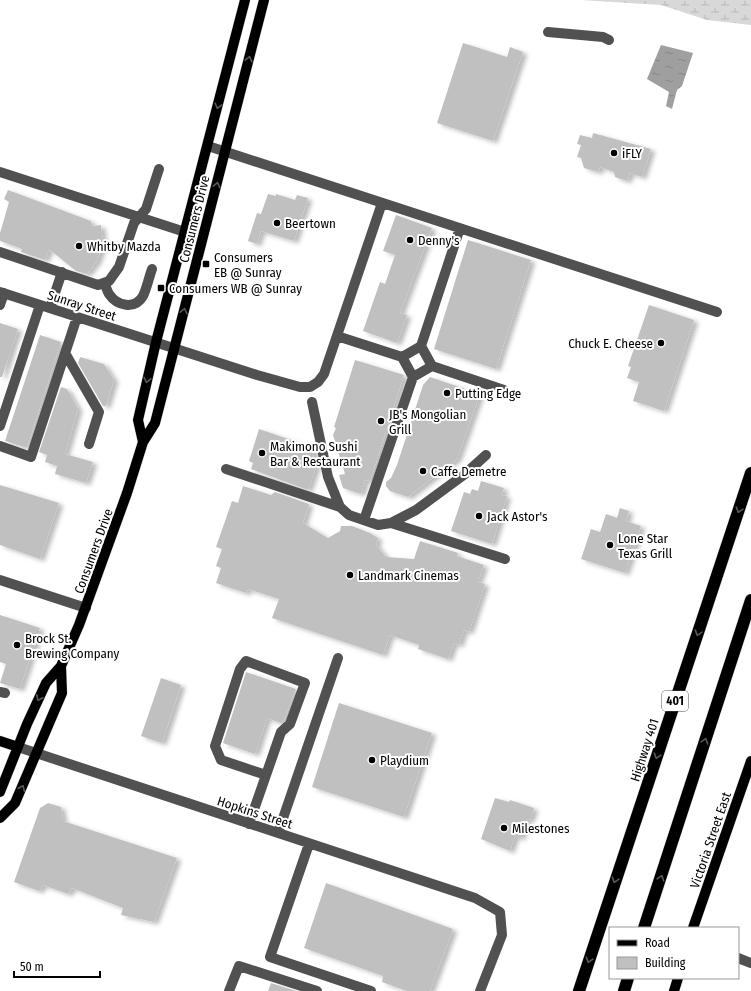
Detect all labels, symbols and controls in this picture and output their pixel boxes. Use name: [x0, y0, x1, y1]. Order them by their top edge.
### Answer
one-way arrow: [244, 56, 253, 63]
one-way arrow: [215, 102, 223, 109]
place label: iFLY: [622, 146, 643, 161]
marker: iFLY: [609, 148, 619, 158]
street label: Consumers Drive: [176, 174, 213, 264]
one-way arrow: [212, 181, 220, 188]
place label: Beertown: [285, 216, 336, 231]
marker: Beertown: [272, 218, 282, 228]
place label: Denny's: [418, 233, 460, 248]
marker: Denny's: [405, 235, 415, 245]
place label: Whitby Mazda: [87, 239, 161, 254]
marker: Whitby Mazda: [74, 241, 84, 251]
place label: Consumers EB @ Sunray: [214, 250, 282, 280]
marker: Consumers EB @ Sunray: [201, 259, 211, 269]
place label: Consumers WB @ Sunray: [169, 281, 302, 296]
marker: Consumers WB @ Sunray: [156, 283, 166, 293]
street label: Sunray Street: [46, 287, 119, 324]
one-way arrow: [180, 307, 188, 314]
place label: Chuck E. Cheese: [568, 336, 653, 351]
marker: Chuck E. Cheese: [656, 338, 666, 348]
one-way arrow: [143, 377, 151, 383]
place label: Putting Edge: [455, 386, 521, 401]
marker: Putting Edge: [442, 388, 452, 398]
place label: JB's Mongolian Grill: [389, 407, 466, 437]
marker: JB's Mongolian Grill: [376, 416, 386, 426]
place label: Makimono Sushi Bar & Restaurant: [270, 439, 361, 469]
marker: Makimono Sushi Bar & Restaurant: [257, 448, 267, 458]
place label: Caffe Demetre: [431, 464, 506, 479]
marker: Caffe Demetre: [418, 466, 428, 476]
one-way arrow: [735, 506, 743, 513]
street label: Consumers Drive: [71, 507, 116, 596]
place label: Jack Astor's: [487, 509, 548, 524]
marker: Jack Astor's: [474, 511, 484, 521]
place label: Lone Star Texas Grill: [618, 531, 673, 561]
marker: Lone Star Texas Grill: [605, 540, 615, 550]
place label: Landmark Cinemas: [358, 568, 459, 583]
marker: Landmark Cinemas: [345, 570, 355, 580]
one-way arrow: [694, 630, 702, 637]
place label: Brock St. Brewing Company: [25, 631, 120, 661]
marker: Brock St. Brewing Company: [12, 640, 22, 650]
road number: 401: [662, 691, 688, 711]
one-way arrow: [36, 693, 44, 701]
street label: Highway 401: [627, 717, 662, 784]
one-way arrow: [701, 737, 709, 744]
place label: Playdium: [380, 753, 429, 768]
one-way arrow: [653, 753, 661, 760]
marker: Playdium: [367, 755, 377, 765]
one-way arrow: [17, 784, 25, 791]
street label: Victoria Street East: [687, 789, 734, 890]
street label: Hopkins Street: [215, 793, 295, 832]
place label: Milestones: [512, 821, 570, 836]
marker: Milestones: [499, 823, 509, 833]
one-way arrow: [656, 874, 665, 881]
one-way arrow: [612, 876, 620, 883]
legend: [609, 927, 739, 979]
text: Road: [645, 936, 670, 950]
scale bar: [14, 953, 100, 979]
text: Building: [645, 956, 686, 970]
one-way arrow: [585, 957, 594, 964]
text: 50 m: [20, 960, 44, 974]

